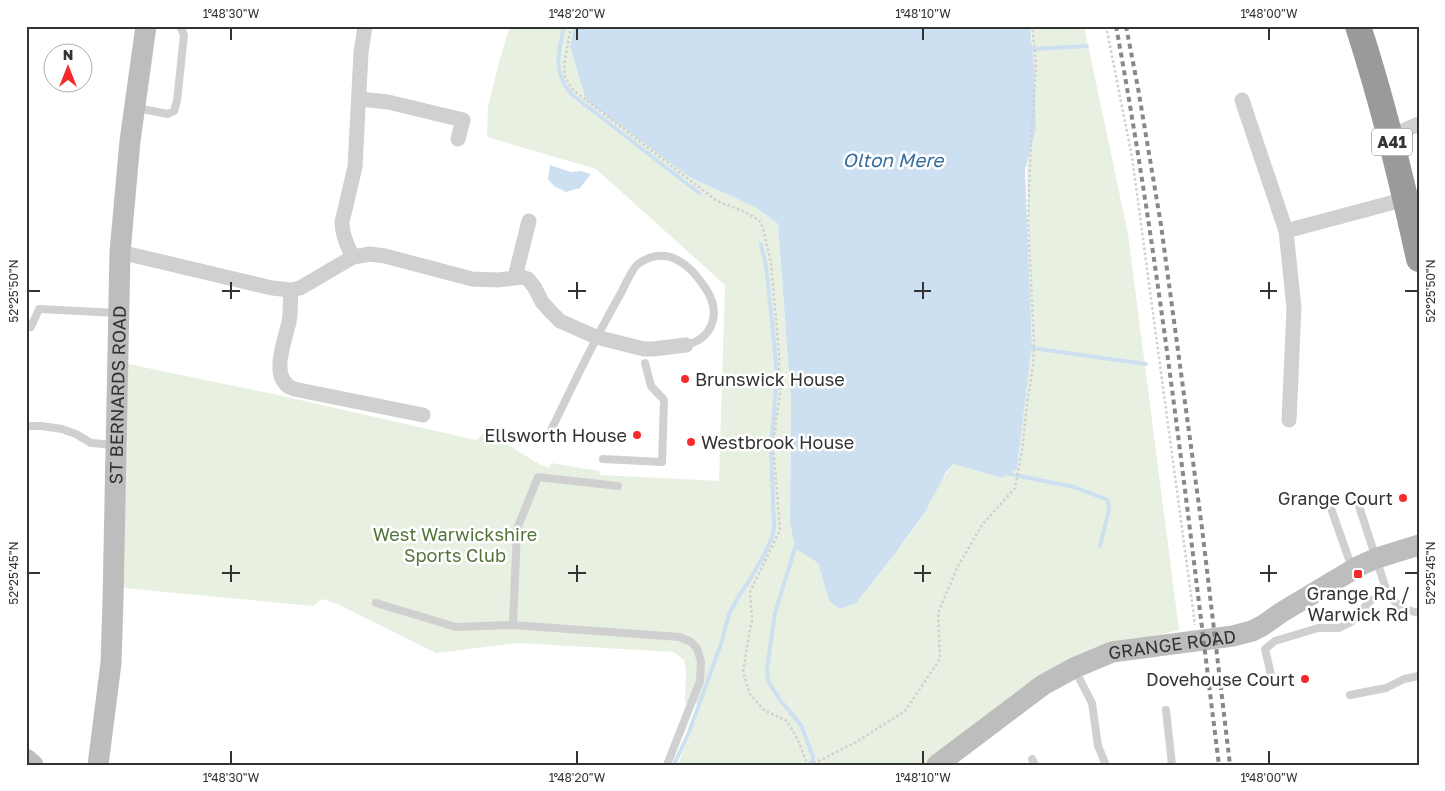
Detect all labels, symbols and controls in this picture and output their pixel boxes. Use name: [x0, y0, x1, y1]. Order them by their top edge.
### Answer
text: 1°48'30"W: [203, 6, 260, 21]
text: 1°48'20"W: [549, 6, 606, 21]
text: 1°48'10"W: [895, 6, 951, 21]
text: 1°48'00"W: [1240, 6, 1298, 21]
north arrow: [42, 42, 92, 92]
text: N: [63, 46, 73, 63]
road number: A41: [1372, 128, 1412, 156]
water label: Olton Mere: [843, 148, 945, 171]
text: 52°25'50"N: [6, 259, 21, 323]
text: 52°25'50"N: [1423, 259, 1438, 323]
street label: ST BERNARDS ROAD: [104, 305, 130, 485]
place label: Brunswick House: [695, 368, 845, 390]
marker: Brunswick House: [679, 373, 691, 385]
place label: Ellsworth House: [484, 424, 627, 446]
marker: Ellsworth House: [631, 429, 643, 441]
place label: Westbrook House: [701, 431, 854, 453]
marker: Westbrook House: [685, 436, 697, 448]
place label: Grange Court: [1278, 487, 1393, 509]
marker: Grange Court: [1397, 492, 1409, 504]
park label: West Warwickshire Sports Club: [373, 523, 537, 566]
text: 52°25'45"N: [6, 541, 21, 605]
text: 52°25'45"N: [1423, 541, 1438, 605]
marker: Grange Rd / Warwick Rd: [1352, 568, 1364, 580]
place label: Grange Rd / Warwick Rd: [1306, 582, 1410, 625]
street label: GRANGE ROAD: [1107, 625, 1237, 663]
place label: Dovehouse Court: [1146, 668, 1295, 690]
marker: Dovehouse Court: [1299, 673, 1311, 685]
text: 1°48'30"W: [203, 770, 260, 785]
text: 1°48'20"W: [549, 770, 606, 785]
text: 1°48'10"W: [895, 770, 951, 785]
text: 1°48'00"W: [1240, 770, 1298, 785]

